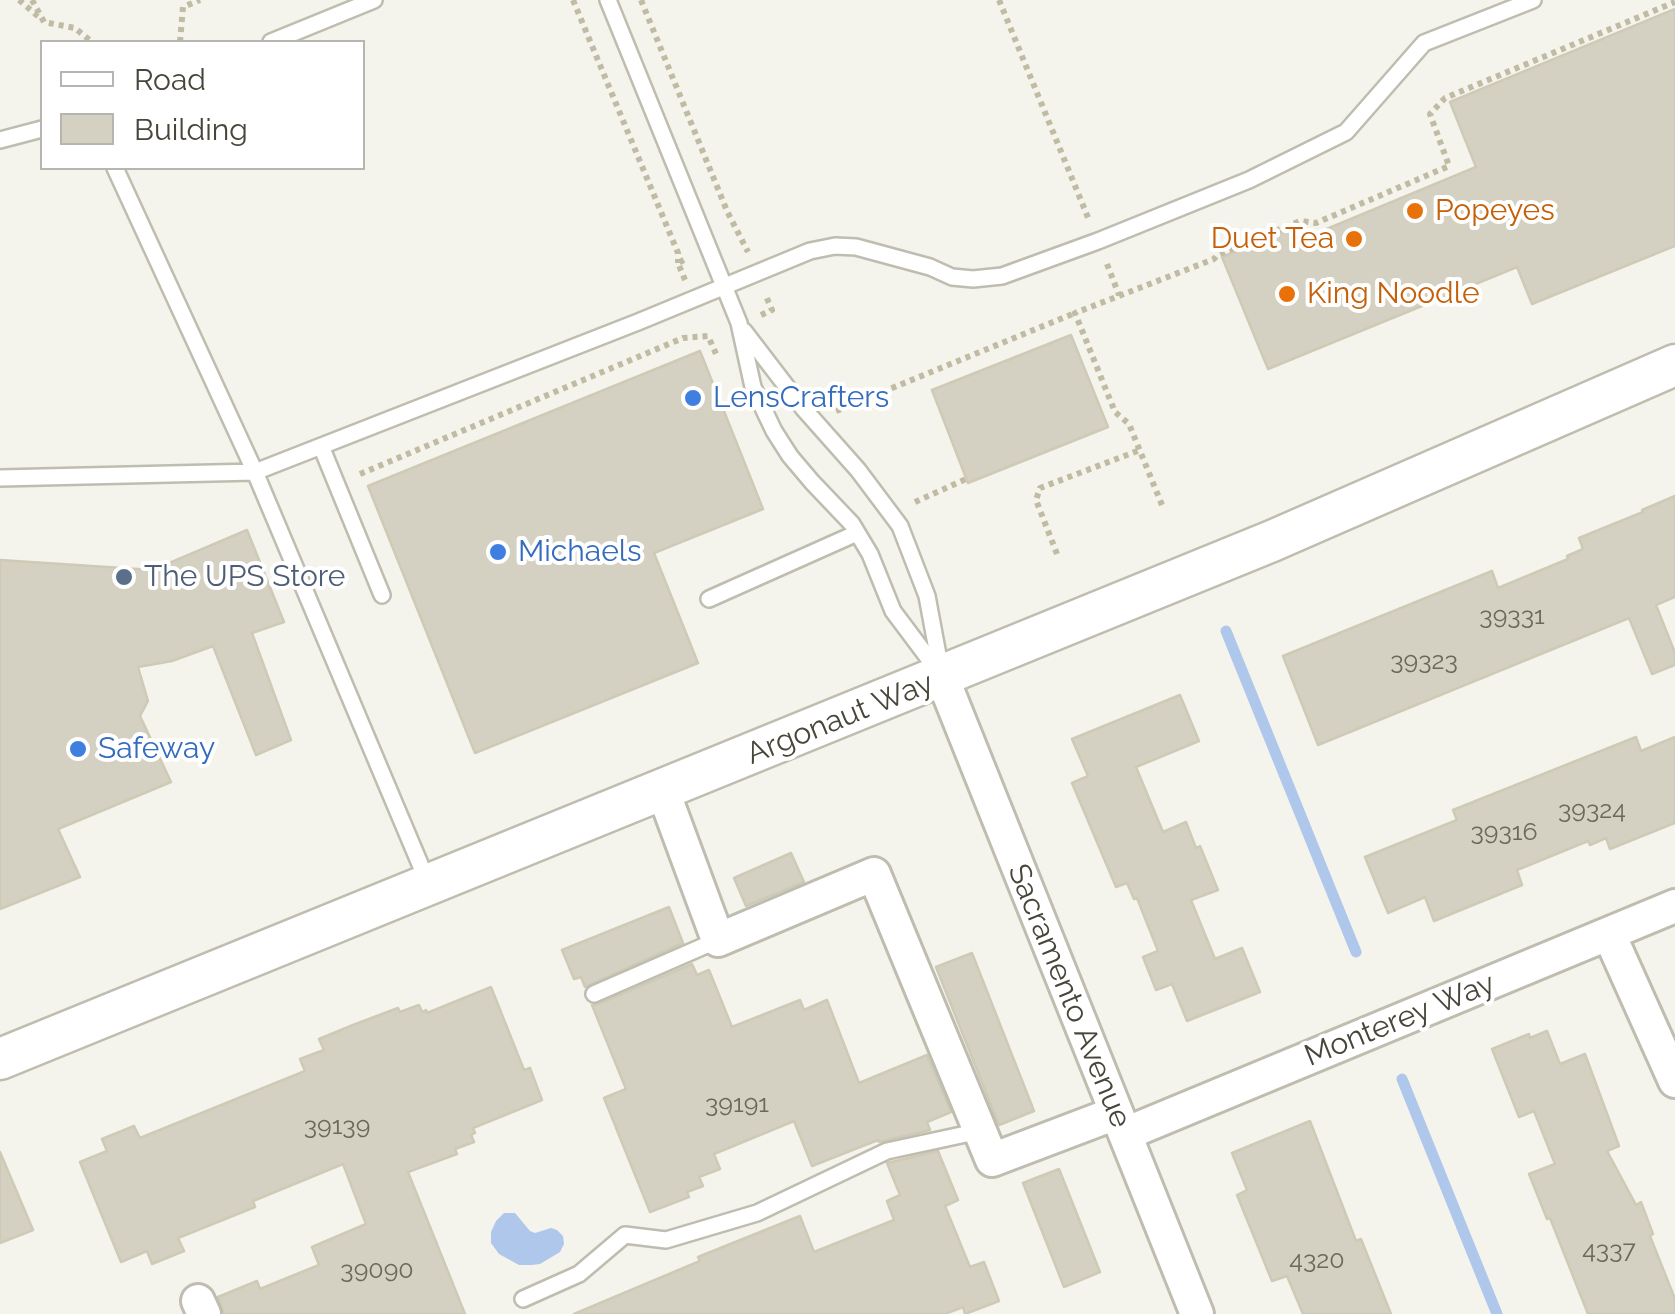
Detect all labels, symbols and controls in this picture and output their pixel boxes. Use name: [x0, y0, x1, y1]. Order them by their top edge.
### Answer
legend: [40, 40, 365, 170]
text: Road: [134, 62, 206, 97]
text: Building: [134, 112, 248, 147]
place label: Popeyes: [1435, 193, 1555, 229]
marker: Popeyes: [1404, 200, 1426, 222]
place label: Duet Tea: [1211, 221, 1334, 257]
marker: Duet Tea: [1343, 228, 1365, 250]
place label: King Noodle: [1307, 276, 1480, 312]
marker: King Noodle: [1276, 283, 1298, 305]
place label: LensCrafters: [713, 380, 889, 416]
marker: LensCrafters: [682, 387, 704, 409]
place label: Michaels: [518, 534, 641, 570]
marker: Michaels: [487, 541, 509, 563]
place label: The UPS Store: [144, 559, 345, 595]
marker: The UPS Store: [113, 566, 135, 588]
house number: 39331: [1479, 601, 1545, 631]
house number: 39323: [1390, 646, 1458, 676]
street label: Argonaut Way: [741, 665, 939, 773]
place label: Safeway: [98, 731, 215, 767]
marker: Safeway: [67, 738, 89, 760]
house number: 39324: [1558, 795, 1626, 825]
house number: 39316: [1470, 817, 1538, 847]
street label: Sacramento Avenue: [1000, 859, 1138, 1133]
street label: Monterey Way: [1300, 966, 1500, 1074]
house number: 39191: [705, 1089, 769, 1119]
house number: 39139: [304, 1111, 370, 1141]
house number: 4337: [1582, 1235, 1636, 1265]
house number: 4320: [1289, 1245, 1345, 1275]
house number: 39090: [340, 1255, 414, 1285]

